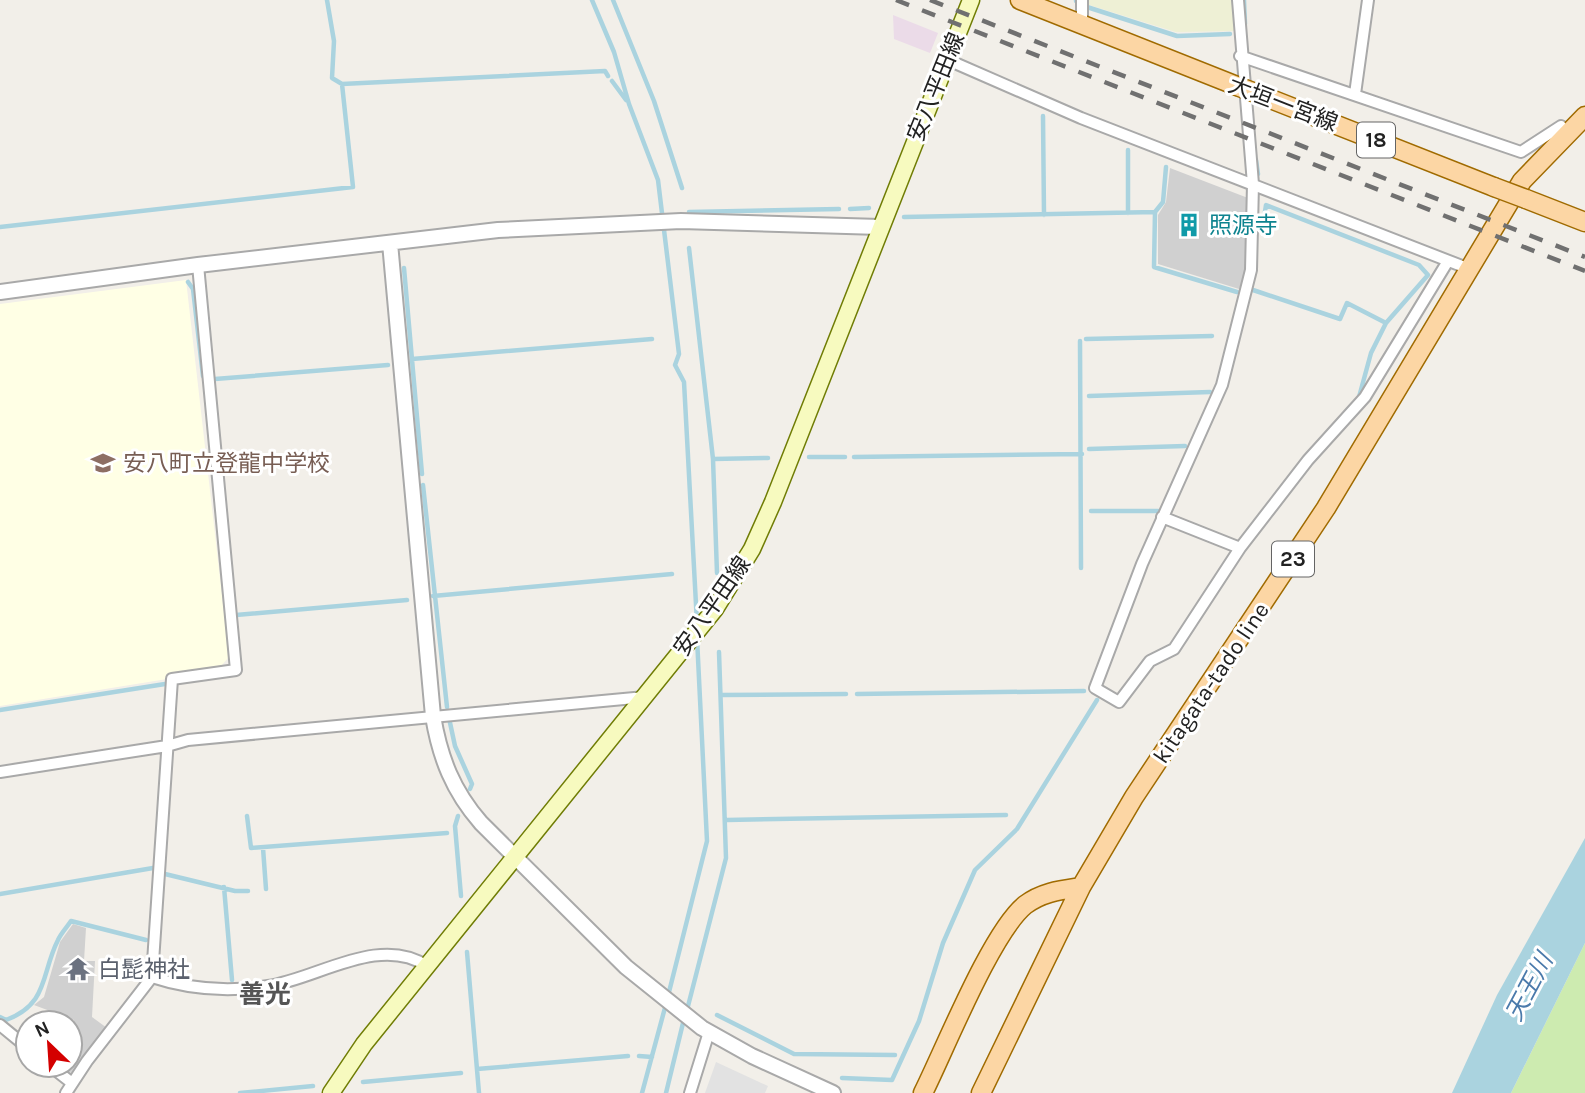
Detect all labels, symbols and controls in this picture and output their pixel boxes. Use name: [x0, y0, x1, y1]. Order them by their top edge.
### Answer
street label: 安八平田線: [902, 29, 970, 145]
street label: 大垣一宮線: [1224, 71, 1342, 137]
road number: 18: [1357, 122, 1395, 158]
building icon: 照源寺: [1175, 211, 1203, 239]
place label: 照源寺: [1209, 212, 1278, 239]
school or university icon: 安八町立登龍中学校: [89, 449, 117, 477]
place label: 安八町立登龍中学校: [123, 450, 330, 477]
road number: 23: [1272, 542, 1314, 576]
street label: 安八平田線: [668, 551, 756, 661]
street label: kitagata-tado line: [1147, 598, 1275, 768]
water label: 天王川: [1500, 946, 1560, 1025]
temple icon: 白髭神社: [64, 955, 92, 983]
place label: 白髭神社: [98, 956, 190, 983]
district label: 善光: [239, 979, 291, 1010]
north arrow: [14, 1009, 84, 1079]
text: N: [31, 1017, 53, 1042]

